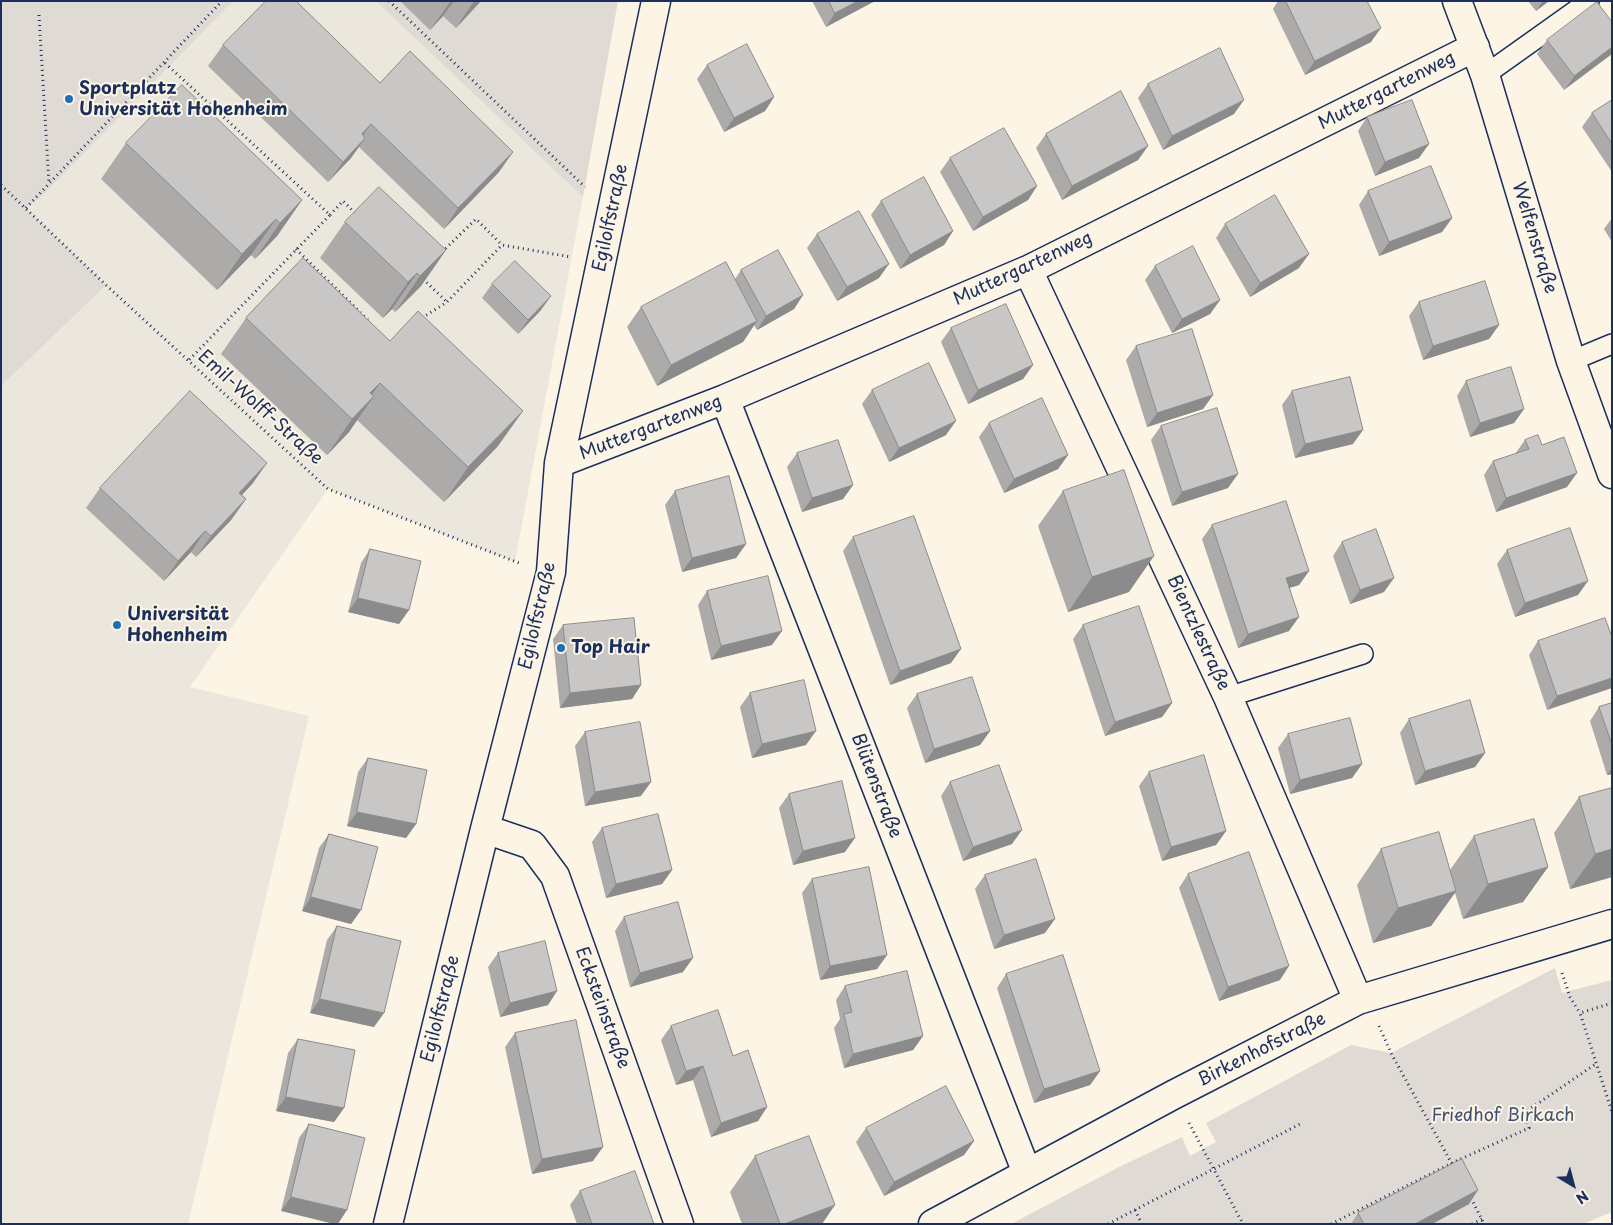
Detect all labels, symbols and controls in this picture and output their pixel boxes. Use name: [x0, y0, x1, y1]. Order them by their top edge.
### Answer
street label: Muttergartenweg: [1315, 47, 1459, 135]
place label: Sportplatz Universität Hohenheim: [79, 78, 288, 120]
marker: Sportplatz Universität Hohenheim: [63, 93, 75, 105]
street label: Egilolfstraße: [589, 162, 633, 274]
street label: Welfenstraße: [1507, 180, 1561, 296]
street label: Muttergartenweg: [950, 227, 1096, 311]
street label: Emil-Wolff-Straße: [193, 346, 327, 470]
street label: Muttergartenweg: [577, 391, 725, 465]
street label: Egilolfstraße: [515, 560, 561, 672]
street label: Bientzlestraße: [1162, 572, 1234, 694]
place label: Universität Hohenheim: [127, 604, 229, 646]
marker: Universität Hohenheim: [111, 619, 123, 631]
place label: Top Hair: [571, 637, 650, 659]
marker: Top Hair: [555, 642, 567, 654]
street label: Blütenstraße: [846, 731, 906, 841]
street label: Ecksteinstraße: [570, 944, 634, 1072]
street label: Egilolfstraße: [417, 953, 465, 1065]
street label: Birkenhofstraße: [1194, 1008, 1330, 1092]
park label: Friedhof Birkach: [1431, 1105, 1575, 1127]
north arrow: [1548, 1160, 1598, 1210]
text: N: [1572, 1186, 1593, 1209]

